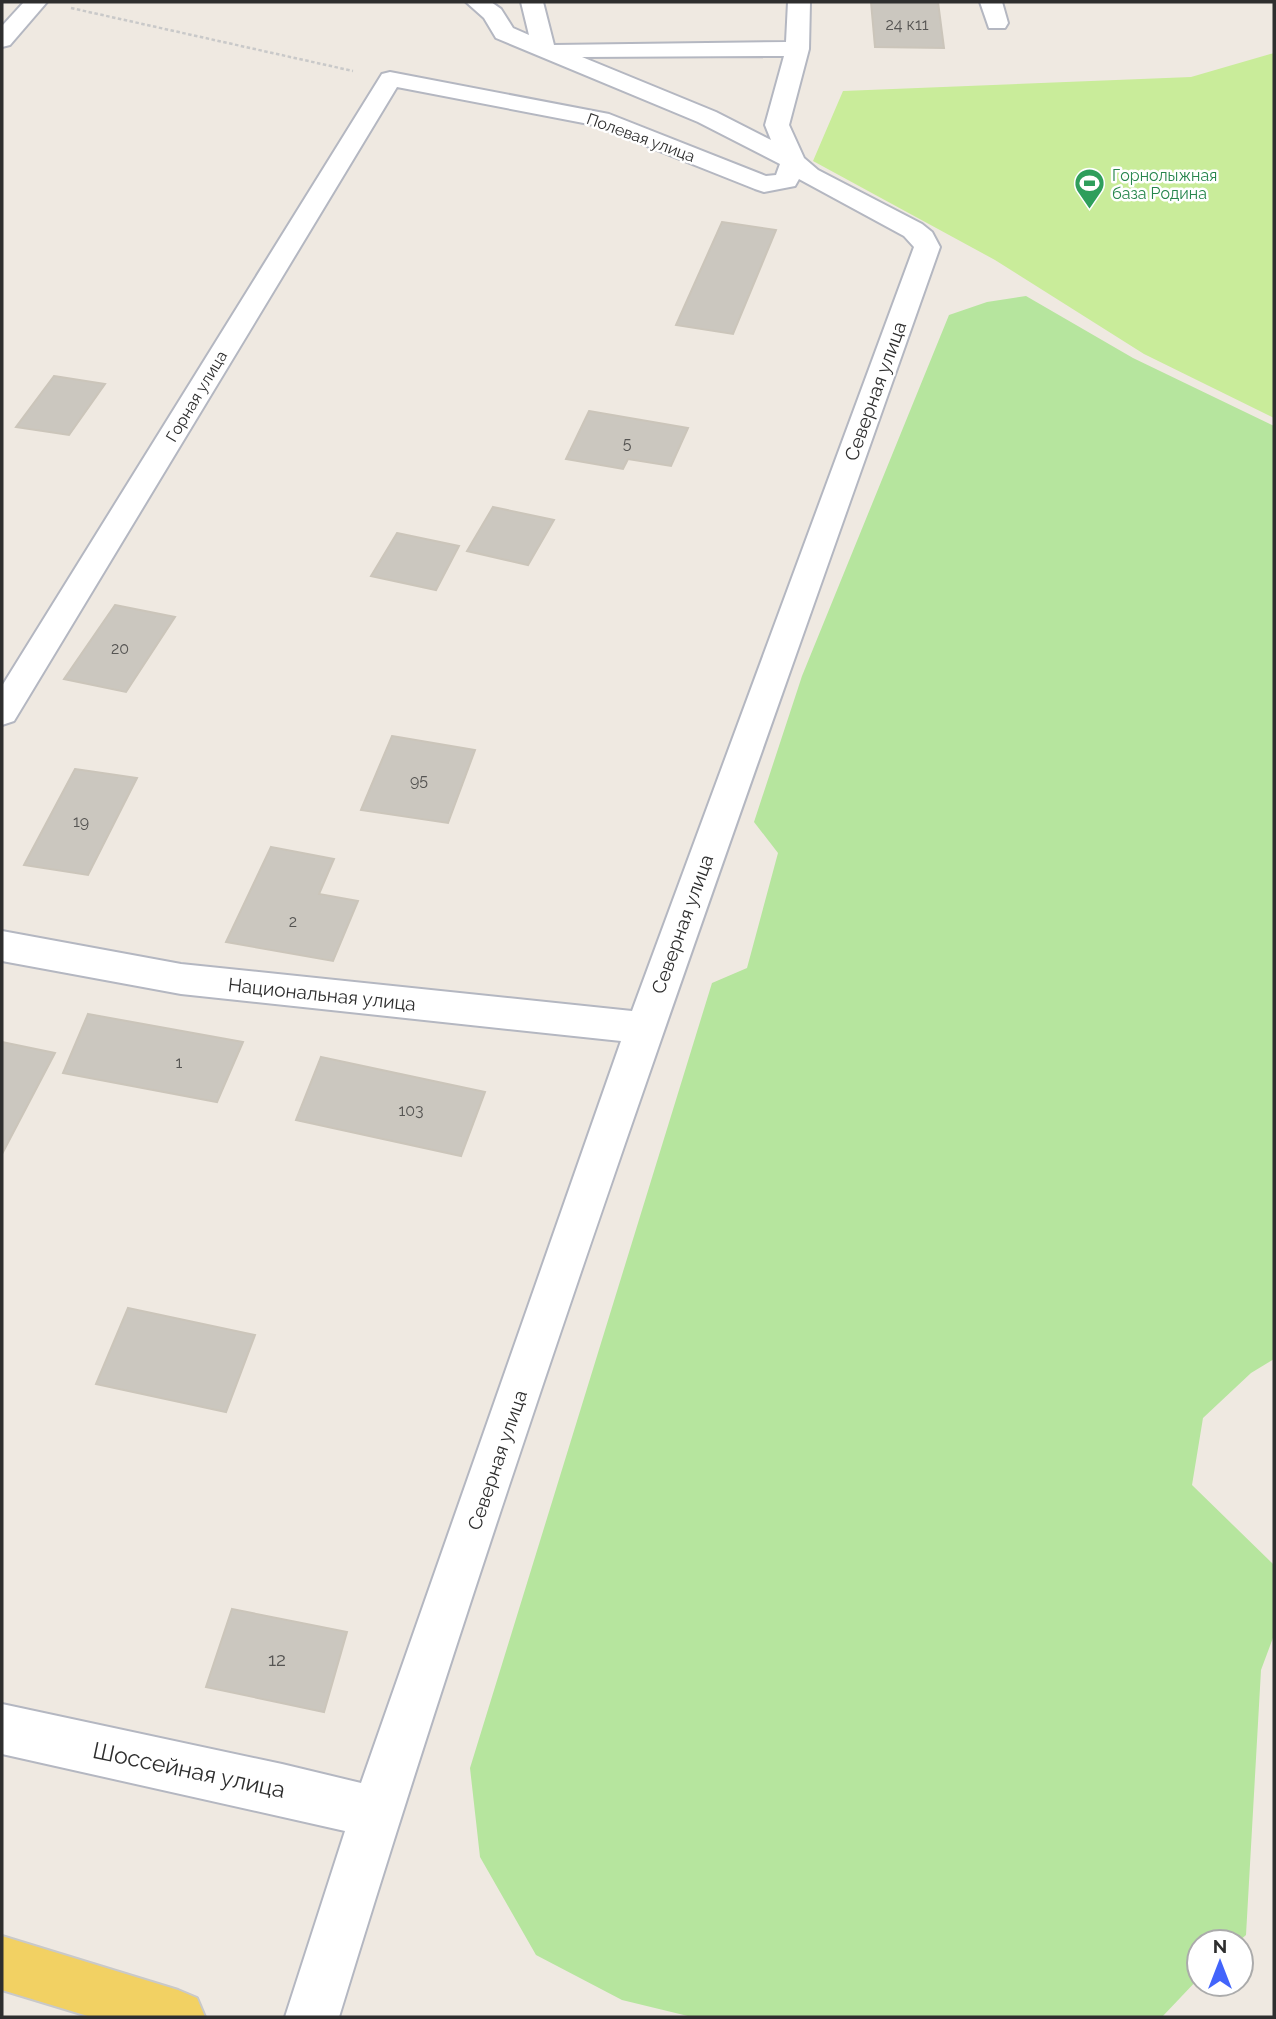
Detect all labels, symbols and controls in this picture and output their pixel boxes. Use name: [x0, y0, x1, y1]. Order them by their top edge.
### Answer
house number: 24 к11: [885, 15, 929, 34]
street label: Полевая улица: [584, 109, 698, 166]
place label: Горнолыжная база Родина: [1112, 166, 1217, 203]
sports icon: Горнолыжная база Родина: [1072, 167, 1106, 211]
street label: Северная улица: [840, 318, 910, 464]
street label: Горная улица: [162, 347, 231, 445]
house number: 5: [623, 434, 632, 453]
house number: 20: [111, 639, 129, 658]
house number: 95: [410, 771, 428, 790]
house number: 19: [73, 812, 89, 831]
street label: Северная улица: [647, 851, 717, 997]
house number: 2: [289, 912, 297, 931]
street label: Национальная улица: [227, 973, 417, 1015]
house number: 1: [176, 1053, 183, 1072]
house number: 103: [398, 1101, 424, 1120]
street label: Северная улица: [463, 1387, 531, 1533]
house number: 12: [268, 1648, 286, 1670]
street label: Шоссейная улица: [90, 1736, 288, 1803]
north arrow: [1185, 1928, 1255, 1998]
text: N: [1213, 1935, 1227, 1957]

